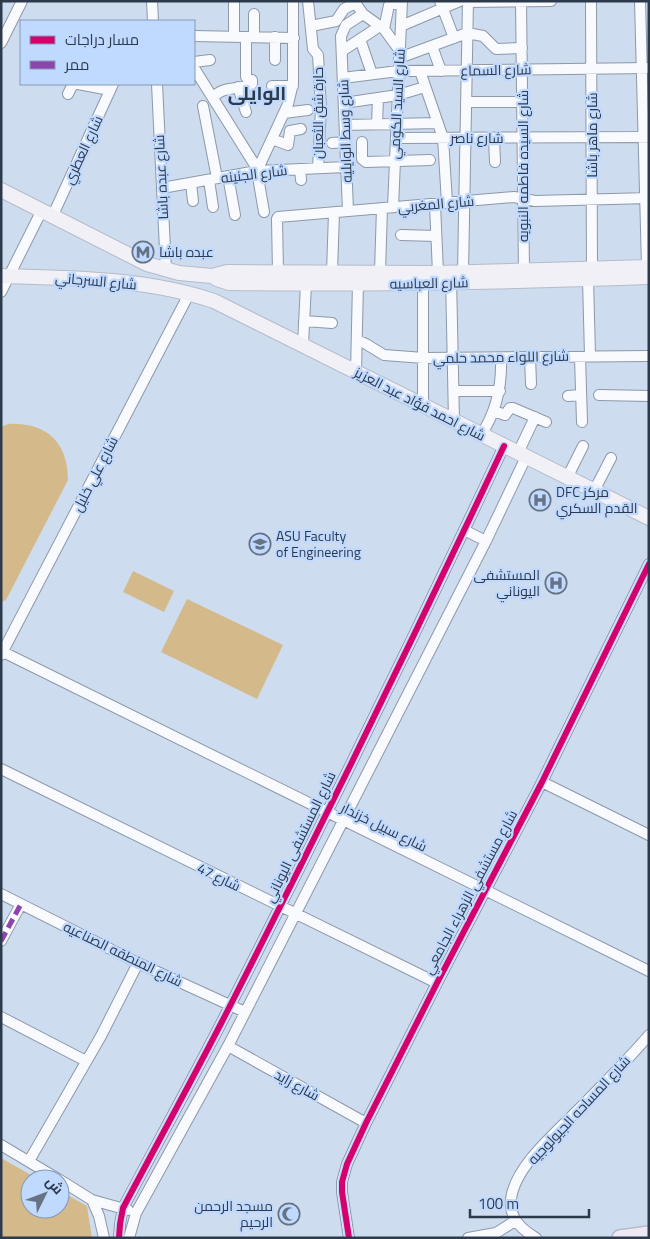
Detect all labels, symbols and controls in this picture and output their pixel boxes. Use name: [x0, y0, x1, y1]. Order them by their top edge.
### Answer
legend: [20, 20, 195, 85]
text: مسار دراجات: [65, 28, 139, 51]
street label: شارع السيد الكومي: [383, 48, 412, 160]
text: ممر: [64, 53, 89, 76]
street label: شارع السماع: [460, 58, 532, 81]
street label: حارة شق الثعبان: [307, 67, 328, 159]
district label: الوايلى: [228, 78, 286, 107]
street label: شارع وسط الوايليه: [332, 79, 357, 183]
street label: شارع السيده فاطمه النبويه: [512, 90, 533, 242]
street label: شارع ماهر باشا: [581, 92, 602, 178]
street label: شارع العطري: [57, 112, 110, 189]
street label: شارع ناصر: [449, 127, 504, 148]
street label: شارع عبده باشا: [148, 134, 173, 220]
street label: شارع الجنينه: [220, 159, 288, 188]
street label: شارع المغربي: [397, 190, 475, 219]
metro station icon: عبده باشا: [131, 240, 155, 264]
place label: عبده باشا: [159, 241, 214, 262]
street label: شارع السرجاني: [54, 266, 138, 297]
street label: شارع العباسيه: [389, 271, 469, 294]
street label: شارع اللواء محمد حلمي: [433, 345, 569, 370]
street label: شارع احمد فؤاد عبد العزيز: [350, 361, 489, 446]
street label: شارع علي خليل: [67, 432, 124, 516]
place label: DFC مركز القدم السكري: [556, 481, 638, 520]
hospital icon: DFC مركز القدم السكري: [528, 488, 552, 512]
place label: ASU Faculty of Engineering: [276, 525, 361, 562]
school or university icon: ASU Faculty of Engineering: [248, 532, 272, 556]
place label: المستشفى اليوناني: [473, 564, 540, 603]
hospital icon: المستشفى اليوناني: [544, 571, 568, 595]
street label: شارع المستشفى اليوناني: [259, 768, 342, 907]
street label: شارع سبيل خزندار: [337, 796, 431, 856]
street label: شارع مستشفي الزهراء الجامعي: [417, 806, 524, 979]
street label: شارع 47: [194, 857, 244, 896]
street label: شارع المنطقه الصناعيه: [60, 916, 186, 992]
street label: شارع المساحه الجيولوجيه: [522, 1050, 635, 1169]
street label: شارع زايد: [271, 1064, 324, 1106]
north arrow: [20, 1169, 70, 1219]
text: ش: [41, 1171, 69, 1199]
scale bar: [470, 1186, 589, 1218]
text: 100 m: [478, 1192, 519, 1215]
place label: مسجد الرحمن الرحيم: [194, 1195, 273, 1232]
mosque icon: مسجد الرحمن الرحيم: [277, 1202, 301, 1226]

